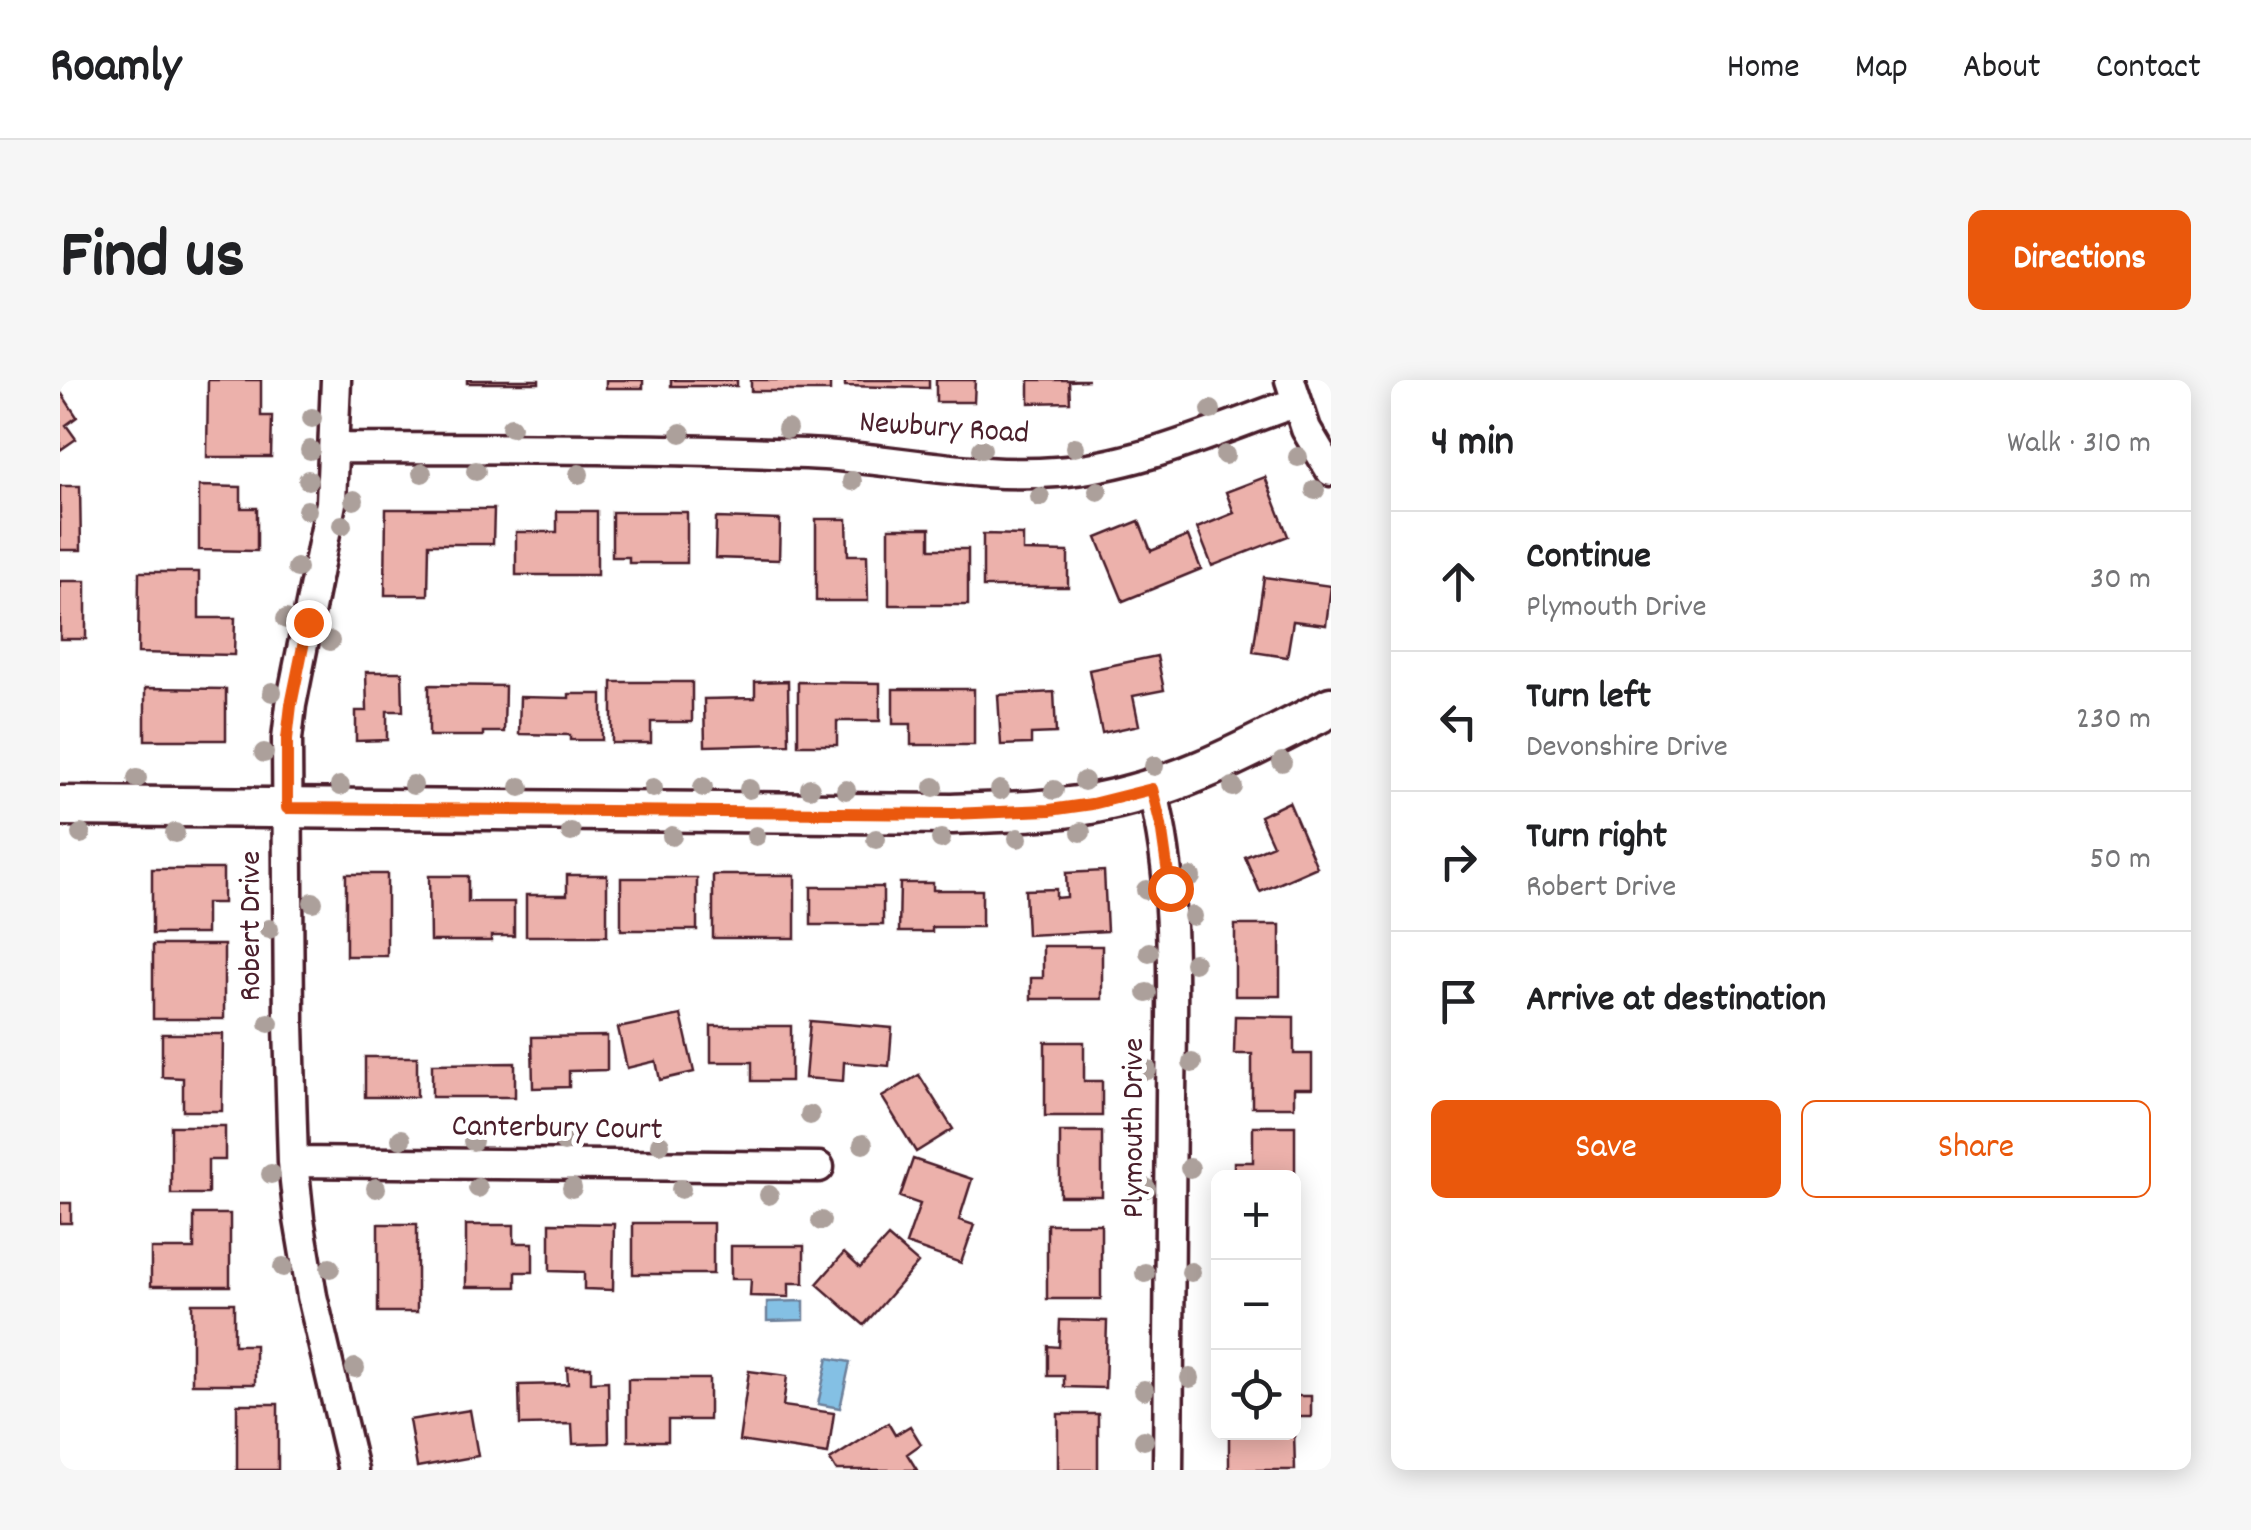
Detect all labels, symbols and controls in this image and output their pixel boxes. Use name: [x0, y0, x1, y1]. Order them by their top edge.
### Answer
text: Roamly: [50, 35, 181, 104]
text: Home: [1727, 44, 1800, 94]
text: Map: [1855, 44, 1908, 94]
text: About: [1963, 44, 2041, 94]
text: Contact: [2096, 44, 2201, 94]
text: Find us: [60, 210, 245, 310]
button: Directions: [1968, 210, 2191, 310]
street label: Newbury Road: [858, 401, 1030, 459]
text: 4 min: [1431, 415, 1514, 475]
text: Walk · 310 m: [2007, 422, 2151, 468]
text: Continue: [1526, 531, 1651, 586]
icon: ahead: [1431, 554, 1486, 609]
text: 30 m: [2090, 558, 2151, 604]
text: Plymouth Drive: [1526, 586, 1707, 632]
route end: [286, 600, 332, 646]
text: Turn left: [1526, 671, 1651, 726]
icon: left: [1431, 694, 1486, 749]
text: 230 m: [2076, 698, 2151, 744]
text: Devonshire Drive: [1526, 726, 1728, 772]
text: Turn right: [1526, 811, 1667, 866]
icon: right: [1431, 834, 1486, 889]
text: 50 m: [2089, 838, 2151, 884]
street label: Robert Drive: [230, 851, 276, 1001]
route start: [1148, 866, 1194, 912]
text: Robert Drive: [1526, 866, 1676, 912]
icon: arrive: [1431, 974, 1486, 1029]
text: Arrive at destination: [1526, 974, 1826, 1029]
street label: Plymouth Drive: [1113, 1038, 1159, 1218]
button: Save: [1431, 1100, 1781, 1198]
button: Share: [1801, 1100, 2151, 1198]
street label: Canterbury Court: [451, 1105, 663, 1155]
map controls: [1211, 1170, 1301, 1440]
button: +: [1211, 1170, 1301, 1260]
button: −: [1211, 1260, 1301, 1350]
button: locate: [1211, 1350, 1301, 1440]

